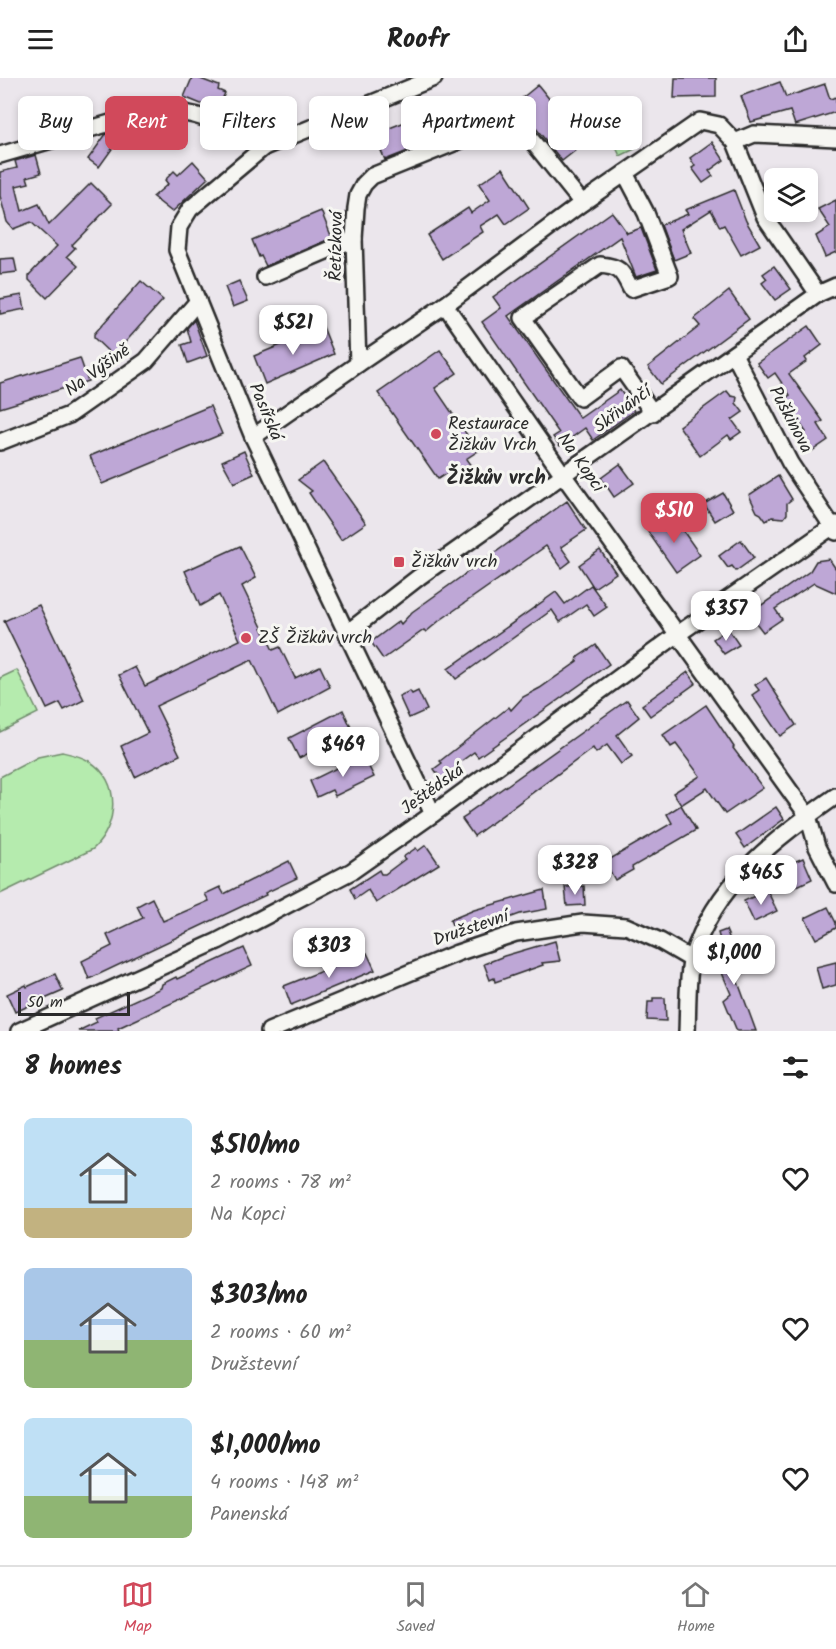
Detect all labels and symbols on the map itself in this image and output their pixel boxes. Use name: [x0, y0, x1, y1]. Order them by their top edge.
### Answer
street label: Řetízková: [322, 209, 352, 281]
pin: $521: [257, 305, 329, 356]
street label: Na Výšině: [59, 336, 138, 405]
street label: Skřivánčí: [588, 377, 660, 441]
street label: Pasířská: [240, 378, 291, 447]
street label: Puškinova: [760, 381, 820, 459]
place label: Restaurace Žižkův Vrch: [448, 410, 536, 460]
marker: Restaurace Žižkův Vrch: [429, 427, 443, 441]
street label: Na Kopci: [549, 427, 612, 500]
district label: Žižkův vrch: [446, 463, 546, 495]
pin: $510: [638, 493, 710, 544]
place label: Žižkův vrch: [411, 548, 497, 577]
marker: Žižkův vrch: [392, 555, 406, 569]
pin: $357: [690, 591, 762, 642]
place label: ZŠ Žižkův vrch: [258, 624, 372, 653]
marker: ZŠ Žižkův vrch: [239, 631, 253, 645]
pin: $469: [307, 727, 379, 778]
street label: Ještědská: [395, 756, 472, 823]
pin: $328: [539, 845, 611, 896]
pin: $465: [725, 855, 797, 906]
street label: Družstevní: [429, 902, 515, 955]
pin: $303: [293, 928, 365, 979]
pin: $1,000: [685, 935, 783, 986]
scale bar: [18, 989, 130, 1016]

